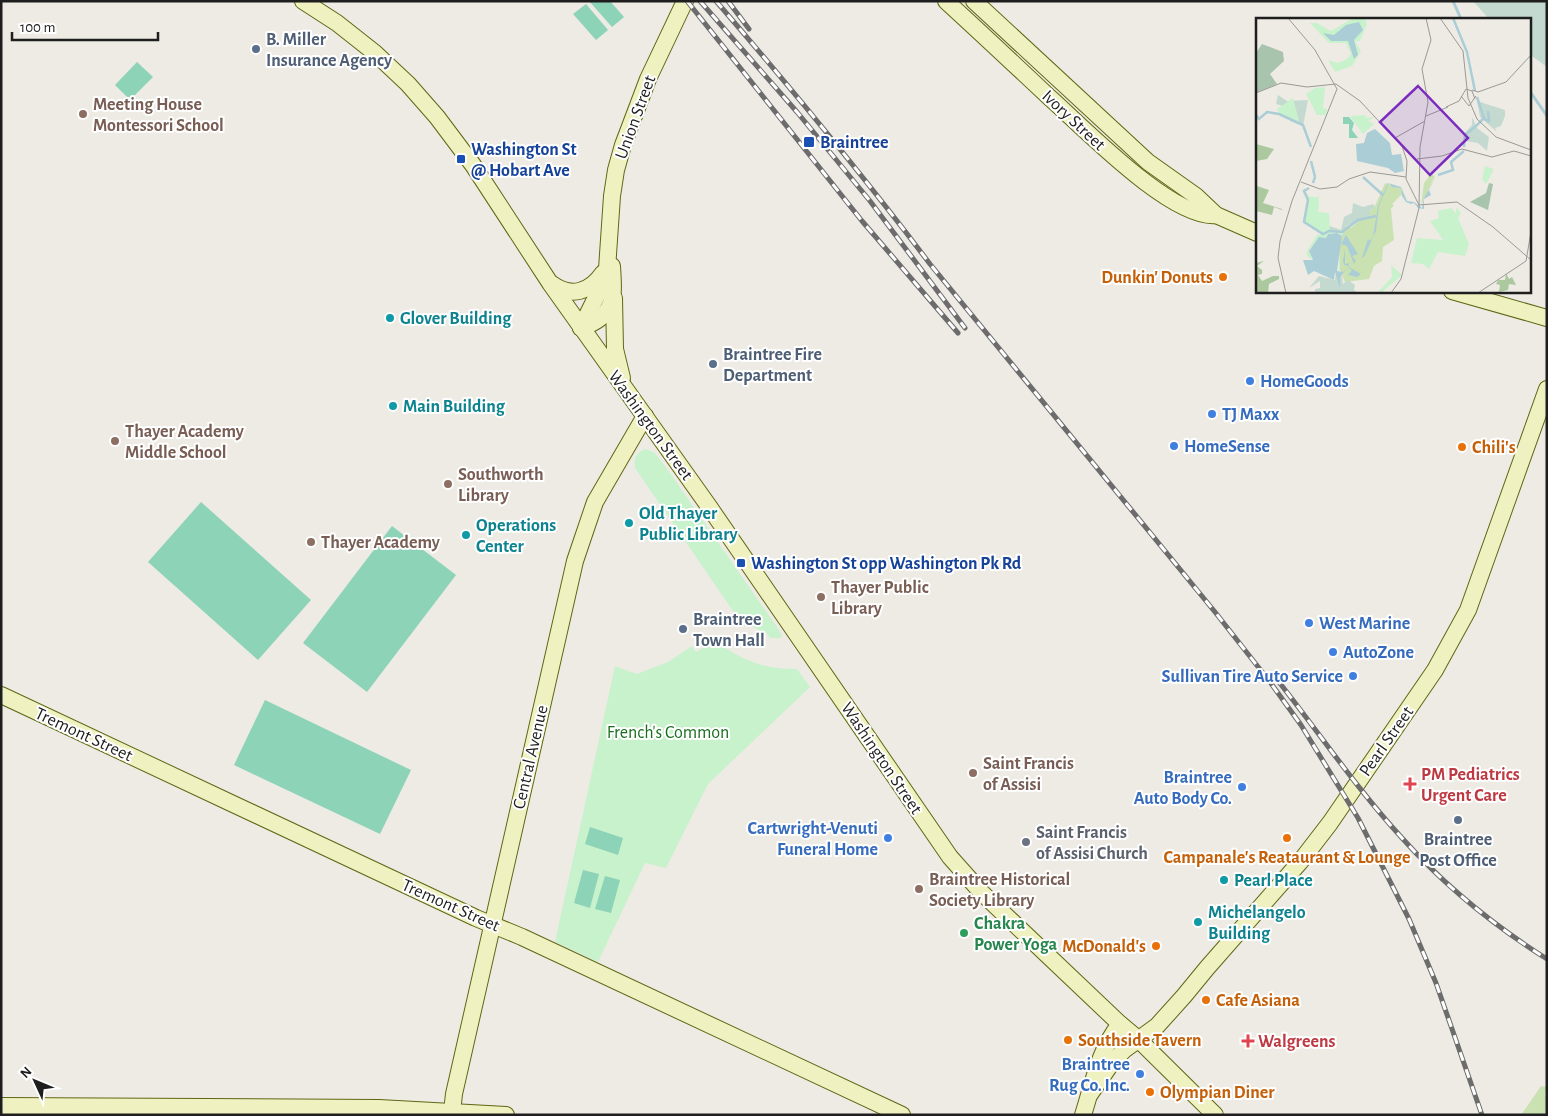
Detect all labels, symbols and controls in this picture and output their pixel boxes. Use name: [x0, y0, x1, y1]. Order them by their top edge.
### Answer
scale bar: [12, 10, 159, 42]
inset map: [1256, 18, 1530, 292]
text: 100 m: [20, 20, 55, 35]
place label: B. Miller Insurance Agency: [266, 31, 393, 70]
marker: B. Miller Insurance Agency: [250, 43, 262, 55]
street label: Union Street: [612, 73, 660, 162]
street label: Ivory Street: [1038, 87, 1109, 155]
place label: Meeting House Montessori School: [93, 96, 224, 135]
marker: Meeting House Montessori School: [77, 108, 89, 120]
place label: Braintree: [820, 134, 889, 152]
marker: Braintree: [802, 135, 816, 149]
place label: Washington St @ Hobart Ave: [471, 141, 577, 180]
marker: Washington St @ Hobart Ave: [455, 153, 467, 165]
place label: Dunkin' Donuts: [1101, 269, 1213, 287]
marker: Dunkin' Donuts: [1217, 271, 1229, 283]
place label: Glover Building: [400, 310, 512, 328]
marker: Glover Building: [384, 312, 396, 324]
place label: Braintree Fire Department: [723, 346, 822, 385]
marker: Braintree Fire Department: [707, 358, 719, 370]
street label: Washington Street: [605, 367, 696, 484]
place label: HomeGoods: [1260, 373, 1349, 391]
marker: HomeGoods: [1244, 375, 1256, 387]
place label: Main Building: [403, 398, 506, 416]
marker: Main Building: [387, 400, 399, 412]
place label: TJ Maxx: [1222, 406, 1280, 424]
marker: TJ Maxx: [1206, 408, 1218, 420]
place label: Thayer Academy Middle School: [125, 423, 245, 462]
marker: Thayer Academy Middle School: [109, 435, 121, 447]
place label: HomeSense: [1184, 438, 1270, 456]
place label: Chili's: [1472, 439, 1516, 457]
marker: HomeSense: [1168, 440, 1180, 452]
marker: Chili's: [1456, 441, 1468, 453]
place label: Southworth Library: [458, 466, 544, 505]
marker: Southworth Library: [442, 478, 454, 490]
place label: Old Thayer Public Library: [639, 505, 739, 544]
place label: Operations Center: [476, 517, 556, 556]
marker: Old Thayer Public Library: [623, 517, 635, 529]
marker: Operations Center: [460, 529, 472, 541]
place label: Thayer Academy: [321, 534, 441, 552]
marker: Thayer Academy: [305, 536, 317, 548]
place label: Washington St opp Washington Pk Rd: [751, 555, 1022, 573]
marker: Washington St opp Washington Pk Rd: [735, 557, 747, 569]
place label: Thayer Public Library: [831, 579, 929, 618]
marker: Thayer Public Library: [815, 591, 827, 603]
place label: Braintree Town Hall: [693, 611, 765, 650]
place label: West Marine: [1319, 615, 1410, 633]
marker: West Marine: [1303, 617, 1315, 629]
marker: Braintree Town Hall: [677, 623, 689, 635]
place label: AutoZone: [1343, 644, 1414, 662]
marker: AutoZone: [1327, 646, 1339, 658]
place label: Sullivan Tire Auto Service: [1162, 668, 1343, 686]
marker: Sullivan Tire Auto Service: [1347, 670, 1359, 682]
street label: Washington Street: [837, 699, 925, 818]
street label: Central Avenue: [510, 703, 552, 811]
street label: Pearl Street: [1356, 703, 1417, 780]
street label: Tremont Street: [32, 705, 135, 765]
park label: French's Common: [607, 724, 729, 742]
place label: Saint Francis of Assisi: [983, 755, 1074, 794]
place label: PM Pediatrics Urgent Care: [1421, 766, 1520, 805]
marker: Saint Francis of Assisi: [967, 767, 979, 779]
place label: Braintree Auto Body Co.: [1134, 769, 1232, 808]
marker: PM Pediatrics Urgent Care: [1403, 777, 1417, 791]
marker: Braintree Auto Body Co.: [1236, 781, 1248, 793]
marker: Braintree Post Office: [1452, 814, 1464, 826]
place label: Cartwright-Venuti Funeral Home: [748, 820, 878, 859]
place label: Saint Francis of Assisi Church: [1036, 824, 1148, 863]
place label: Braintree Post Office: [1419, 831, 1497, 870]
marker: Cartwright-Venuti Funeral Home: [882, 832, 894, 844]
marker: Campanale's Reataurant & Lounge: [1281, 832, 1293, 844]
marker: Saint Francis of Assisi Church: [1020, 836, 1032, 848]
place label: Campanale's Reataurant & Lounge: [1164, 849, 1411, 867]
place label: Braintree Historical Society Library: [929, 871, 1070, 910]
place label: Pearl Place: [1234, 872, 1313, 890]
marker: Pearl Place: [1218, 874, 1230, 886]
street label: Tremont Street: [399, 876, 503, 936]
marker: Braintree Historical Society Library: [913, 883, 925, 895]
place label: Michelangelo Building: [1208, 904, 1306, 943]
place label: Chakra Power Yoga: [974, 915, 1057, 954]
marker: Michelangelo Building: [1192, 916, 1204, 928]
marker: Chakra Power Yoga: [958, 927, 970, 939]
place label: McDonald's: [1062, 938, 1146, 956]
marker: McDonald's: [1150, 940, 1162, 952]
place label: Cafe Asiana: [1216, 992, 1300, 1010]
marker: Cafe Asiana: [1200, 994, 1212, 1006]
place label: Southside Tavern: [1078, 1032, 1201, 1050]
place label: Walgreens: [1258, 1033, 1335, 1051]
marker: Southside Tavern: [1062, 1034, 1074, 1046]
marker: Walgreens: [1242, 1035, 1254, 1047]
north arrow: [10, 1056, 60, 1106]
place label: Braintree Rug Co. Inc.: [1049, 1056, 1130, 1095]
text: N: [18, 1064, 35, 1081]
marker: Braintree Rug Co. Inc.: [1134, 1068, 1146, 1080]
place label: Olympian Diner: [1160, 1084, 1275, 1102]
marker: Olympian Diner: [1144, 1086, 1156, 1098]

